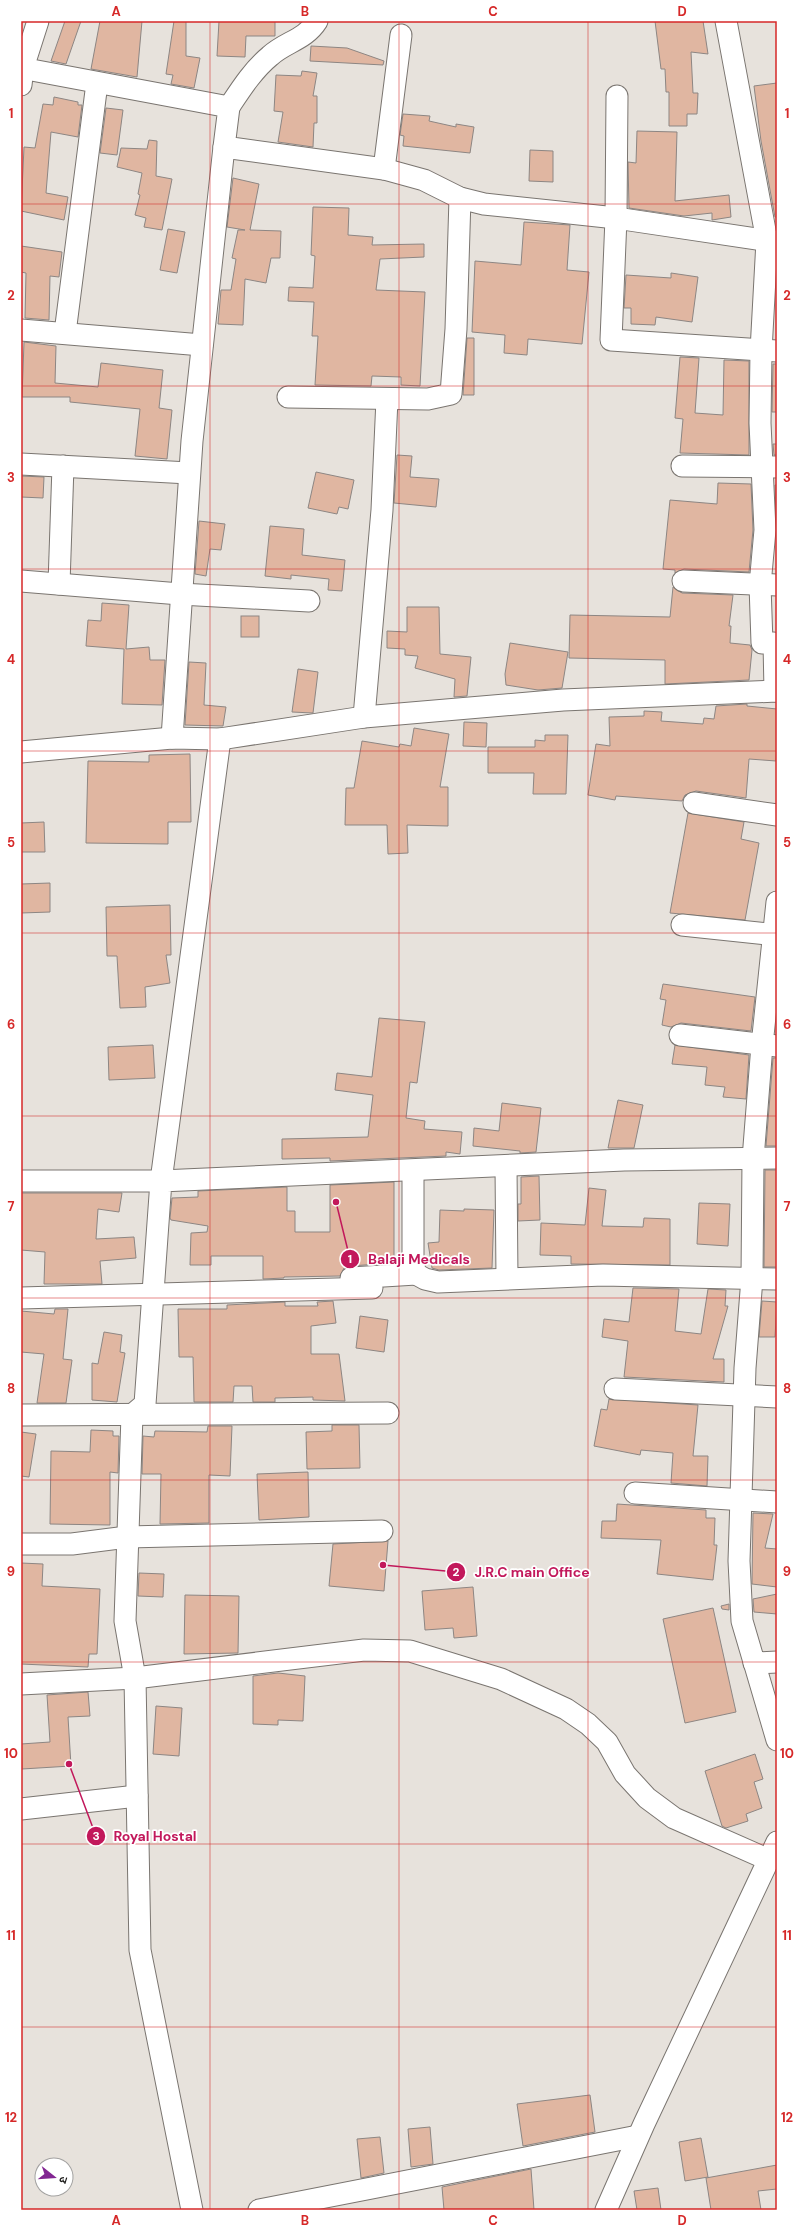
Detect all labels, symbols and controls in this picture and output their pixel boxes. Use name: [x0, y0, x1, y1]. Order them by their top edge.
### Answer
text: A: [111, 3, 121, 20]
text: B: [301, 3, 309, 20]
text: C: [488, 3, 498, 20]
text: D: [677, 3, 687, 20]
text: 1: [9, 105, 13, 122]
text: 1: [785, 105, 789, 122]
text: 2: [7, 287, 15, 304]
text: 2: [783, 287, 791, 304]
text: 3: [7, 469, 15, 486]
text: 3: [783, 469, 791, 486]
text: 4: [7, 651, 15, 668]
text: 4: [783, 651, 791, 668]
text: 5: [7, 834, 15, 851]
text: 5: [783, 834, 791, 851]
text: 6: [7, 1016, 15, 1033]
text: 6: [783, 1016, 791, 1033]
text: 7: [8, 1198, 15, 1215]
text: 7: [784, 1198, 791, 1215]
callout: Balaji Medicals: [340, 1246, 478, 1272]
text: Balaji Medicals: [368, 1250, 470, 1268]
text: 1: [348, 1251, 352, 1267]
text: 8: [7, 1380, 15, 1397]
text: 8: [783, 1380, 791, 1397]
callout: J.R.C main Office: [446, 1559, 598, 1585]
text: 9: [7, 1563, 15, 1580]
text: J.R.C main Office: [474, 1563, 590, 1581]
text: 9: [783, 1563, 791, 1580]
text: 2: [453, 1564, 460, 1580]
text: 10: [4, 1745, 18, 1762]
text: 10: [780, 1745, 794, 1762]
callout: Royal Hostal: [86, 1823, 205, 1849]
text: Royal Hostal: [113, 1827, 197, 1845]
text: 3: [92, 1828, 100, 1844]
text: 11: [6, 1927, 16, 1944]
text: 11: [782, 1927, 792, 1944]
text: 12: [5, 2109, 17, 2126]
text: 12: [781, 2109, 793, 2126]
north arrow: [34, 2157, 74, 2197]
text: उ: [56, 2175, 71, 2186]
text: A: [111, 2212, 121, 2229]
text: B: [301, 2212, 309, 2229]
text: C: [488, 2212, 498, 2229]
text: D: [677, 2212, 687, 2229]

